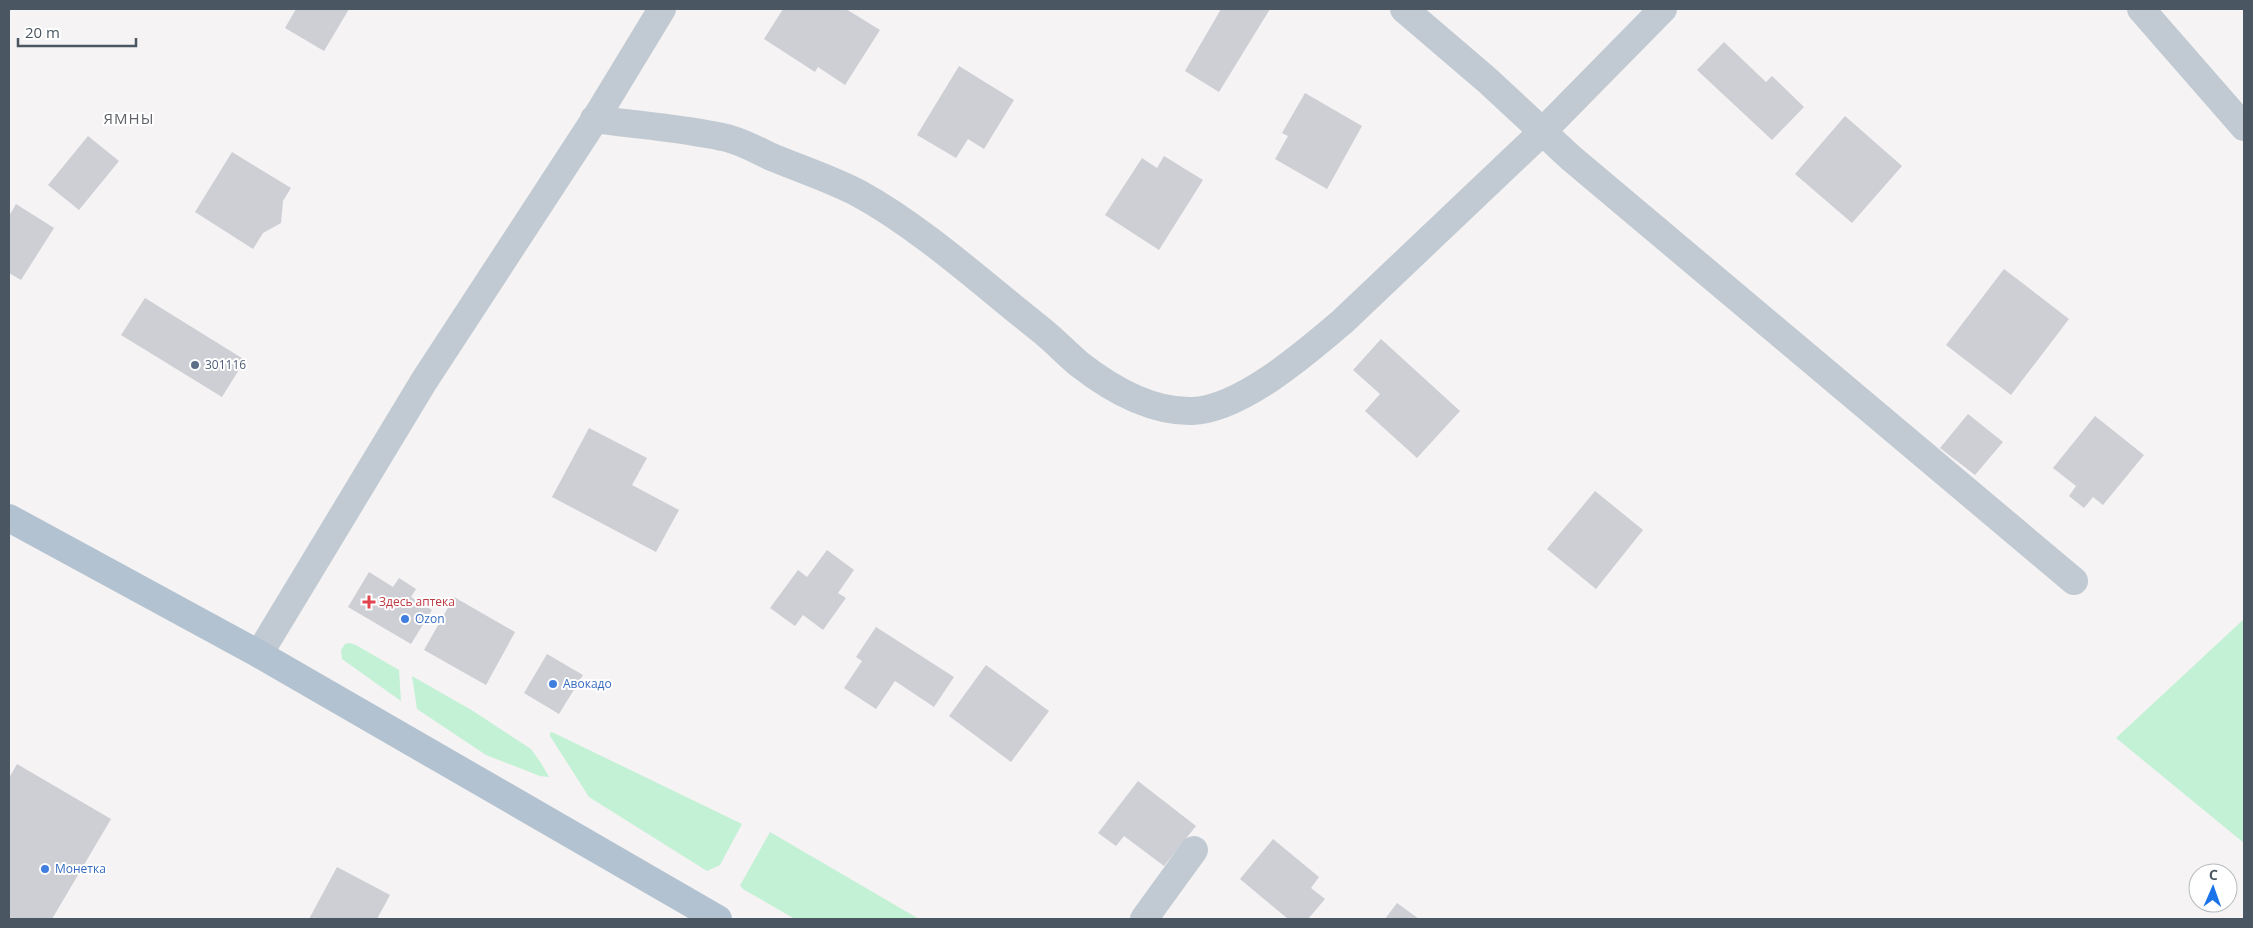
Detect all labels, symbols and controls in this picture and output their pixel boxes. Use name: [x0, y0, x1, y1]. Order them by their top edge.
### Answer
scale bar: [18, 15, 135, 47]
text: 20 m: [25, 22, 60, 42]
district label: ЯМНЫ: [104, 108, 154, 128]
place label: 301116: [205, 356, 246, 373]
marker: 301116: [189, 359, 201, 371]
place label: Здесь аптека: [379, 593, 455, 610]
marker: Здесь аптека: [363, 596, 375, 608]
place label: Ozon: [415, 610, 445, 627]
marker: Ozon: [399, 613, 411, 625]
place label: Авокадо: [563, 675, 612, 692]
marker: Авокадо: [547, 678, 559, 690]
place label: Монетка: [55, 860, 106, 877]
marker: Монетка: [39, 863, 51, 875]
north arrow: [2188, 863, 2238, 913]
text: С: [2209, 865, 2218, 884]

